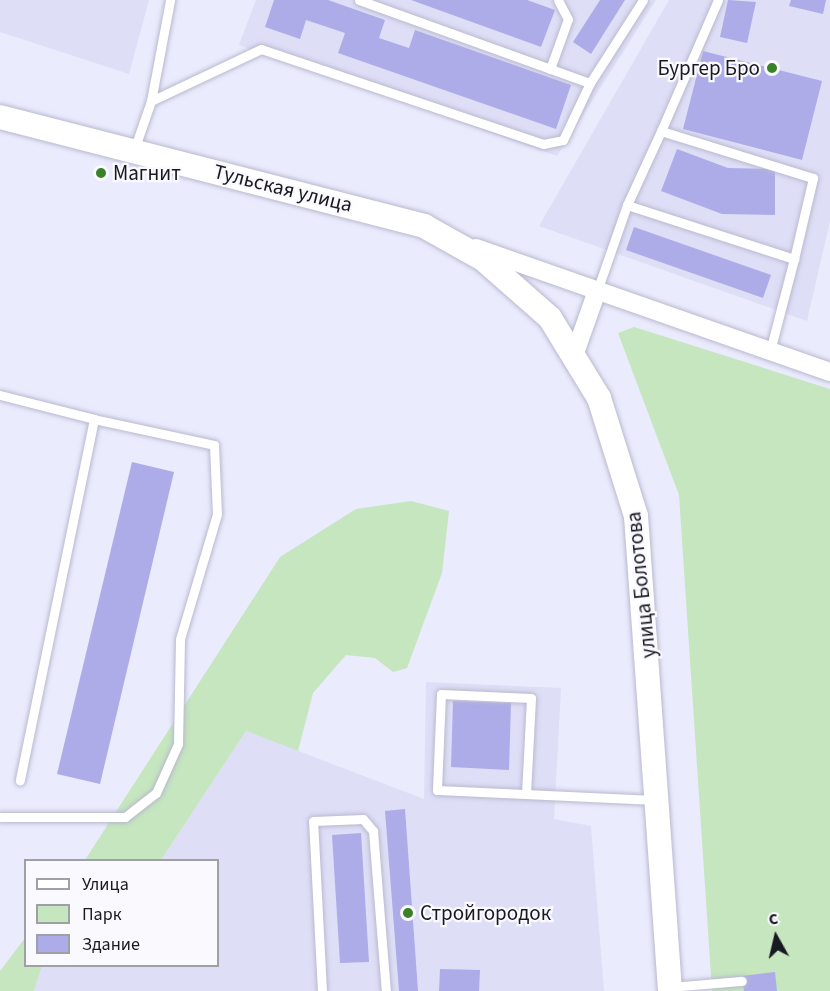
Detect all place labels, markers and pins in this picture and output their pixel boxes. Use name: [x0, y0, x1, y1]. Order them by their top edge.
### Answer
place label: Бургер Бро: [657, 55, 760, 81]
marker: Бургер Бро: [765, 61, 779, 75]
place label: Магнит: [113, 160, 181, 186]
marker: Магнит: [94, 166, 108, 180]
place label: Стройгородок: [420, 900, 551, 926]
marker: Стройгородок: [401, 906, 415, 920]

